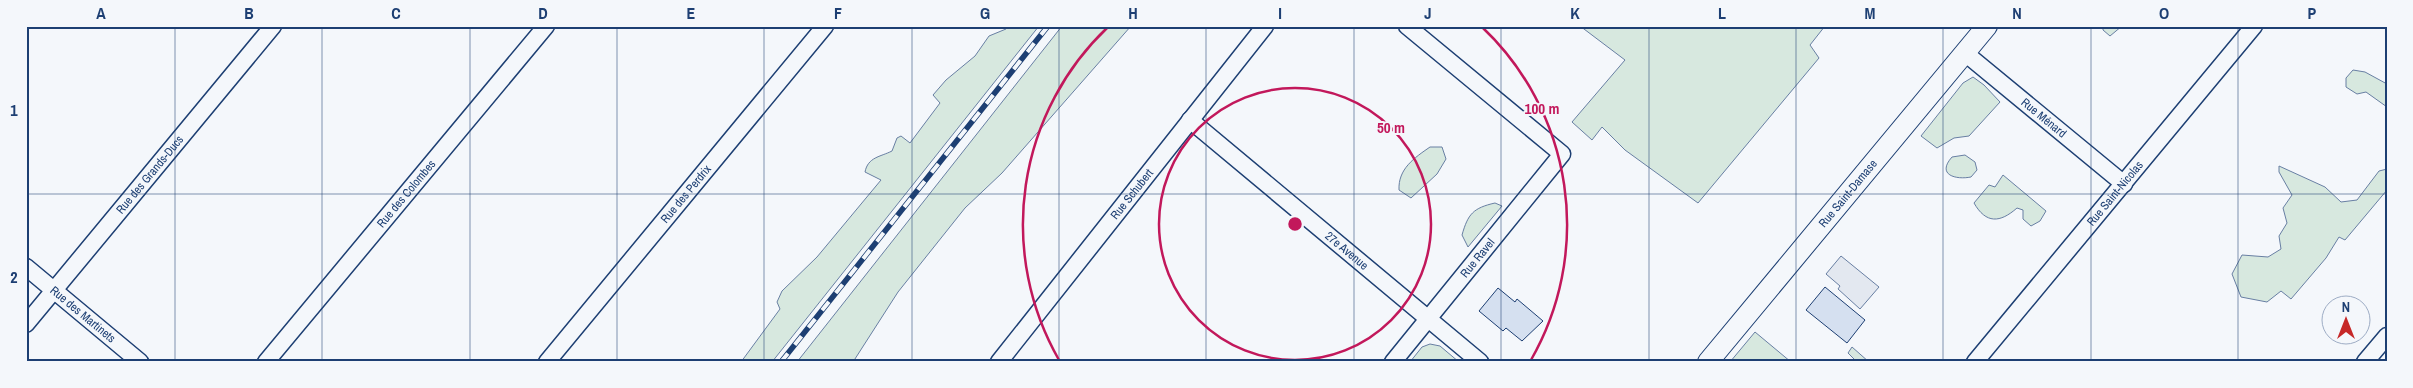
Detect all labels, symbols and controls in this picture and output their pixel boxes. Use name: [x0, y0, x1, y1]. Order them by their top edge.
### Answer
text: A: [96, 2, 106, 24]
text: B: [244, 2, 254, 24]
text: C: [391, 2, 401, 24]
text: D: [538, 2, 548, 24]
text: E: [687, 2, 696, 24]
text: F: [834, 2, 842, 24]
text: G: [980, 2, 990, 24]
text: H: [1128, 2, 1138, 24]
text: I: [1278, 2, 1282, 24]
text: J: [1424, 2, 1432, 24]
text: K: [1570, 2, 1580, 24]
text: L: [1718, 2, 1726, 24]
text: M: [1865, 2, 1876, 24]
text: N: [2012, 2, 2022, 24]
text: O: [2159, 2, 2169, 24]
text: P: [2308, 2, 2317, 24]
street label: Rue Ménard: [2018, 94, 2070, 141]
text: 100 m: [1525, 98, 1559, 119]
text: 1: [10, 99, 18, 121]
text: 50 m: [1377, 117, 1405, 138]
street label: Rue des Grands-Ducs: [113, 132, 187, 217]
street label: Rue des Colombes: [373, 156, 439, 231]
street label: Rue Saint-Damase: [1815, 156, 1881, 231]
street label: Rue Saint-Nicolas: [2083, 158, 2147, 229]
street label: Rue des Perdrix: [657, 161, 715, 227]
street label: Rue Schubert: [1107, 165, 1157, 223]
centre of rings: [1286, 215, 1304, 233]
street label: 27e Avenue: [1322, 228, 1372, 273]
street label: Rue Ravel: [1457, 235, 1498, 281]
text: 2: [10, 266, 18, 288]
street label: Rue des Martinets: [47, 282, 119, 346]
north arrow: [2320, 296, 2370, 346]
text: N: [2342, 298, 2350, 316]

